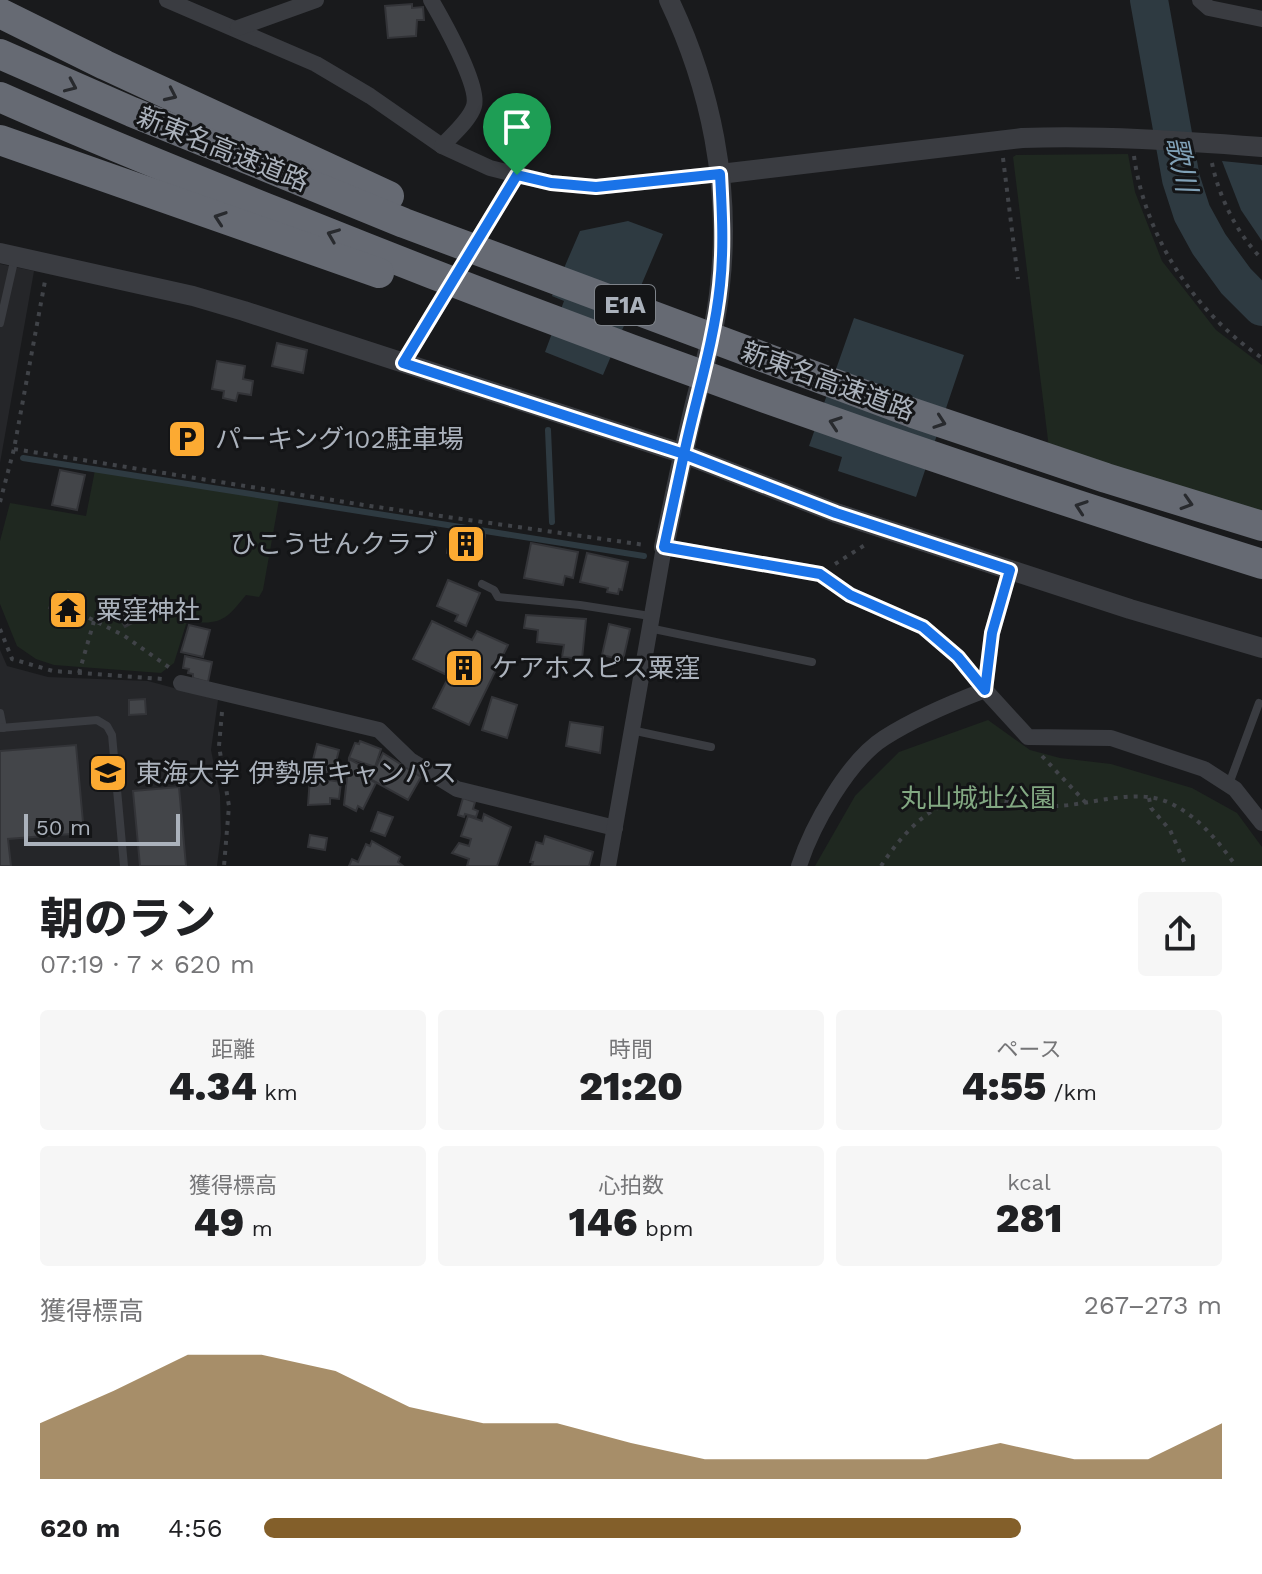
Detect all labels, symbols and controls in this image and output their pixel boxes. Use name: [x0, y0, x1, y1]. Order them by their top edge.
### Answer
one-way arrow: [63, 76, 78, 92]
one-way arrow: [163, 85, 177, 101]
pin: [483, 93, 551, 175]
street label: 新東名高速道路: [133, 101, 313, 197]
icon: arrive: [495, 105, 539, 149]
water label: 歌川: [1160, 133, 1204, 198]
one-way arrow: [214, 212, 228, 228]
one-way arrow: [327, 228, 341, 244]
road number: E1A: [595, 285, 655, 325]
street label: 新東名高速道路: [737, 336, 919, 426]
one-way arrow: [933, 413, 947, 429]
one-way arrow: [829, 416, 843, 432]
parking icon: パーキング102駐車場: [166, 418, 208, 460]
place label: パーキング102駐車場: [215, 424, 464, 454]
one-way arrow: [1180, 494, 1194, 510]
one-way arrow: [1075, 501, 1089, 517]
building icon: ひこうせんクラブ: [445, 523, 487, 565]
place label: ひこうせんクラブ: [230, 529, 438, 559]
temple icon: 粟窪神社: [47, 589, 89, 631]
place label: 粟窪神社: [96, 595, 200, 625]
building icon: ケアホスピス粟窪: [443, 647, 485, 689]
place label: ケアホスピス粟窪: [492, 653, 700, 683]
school or university icon: 東海大学 伊勢原キャンパス: [87, 752, 129, 794]
place label: 東海大学 伊勢原キャンパス: [136, 758, 457, 788]
park label: 丸山城址公園: [900, 783, 1056, 813]
scale bar: [24, 810, 180, 846]
text: 50 m: [36, 815, 91, 840]
button: share: [1138, 892, 1222, 976]
text: 朝のラン: [40, 893, 216, 945]
text: 07:19 · 7 × 620 m: [40, 949, 255, 979]
text: 距離: [211, 1037, 255, 1062]
text: 時間: [609, 1037, 653, 1062]
text: ペース: [997, 1037, 1061, 1062]
text: 4.34: [168, 1063, 257, 1110]
text: 21:20: [579, 1063, 683, 1110]
text: 4:55: [961, 1063, 1046, 1110]
text: km: [257, 1080, 298, 1105]
text: /km: [1046, 1080, 1097, 1105]
text: kcal: [1007, 1170, 1051, 1195]
text: 獲得標高: [189, 1173, 277, 1198]
text: 心拍数: [598, 1173, 664, 1198]
text: 281: [995, 1195, 1063, 1242]
text: 49: [193, 1199, 244, 1246]
text: 146: [568, 1199, 637, 1246]
text: m: [244, 1216, 273, 1241]
text: bpm: [637, 1216, 694, 1241]
text: 267–273 m: [1084, 1290, 1222, 1320]
text: 獲得標高: [40, 1296, 144, 1326]
text: 620 m: [40, 1513, 120, 1543]
text: 4:56: [168, 1513, 223, 1543]

